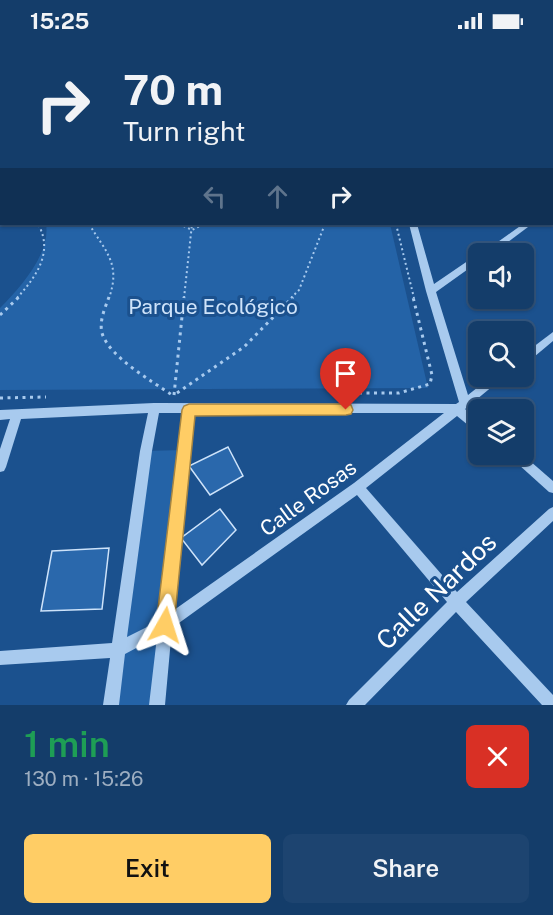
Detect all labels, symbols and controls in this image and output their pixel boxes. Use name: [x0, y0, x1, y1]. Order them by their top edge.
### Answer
text: 15:25: [30, 8, 89, 34]
text: 70 m: [123, 65, 223, 114]
icon: right: [24, 66, 102, 144]
text: Turn right: [123, 115, 246, 147]
icon: left: [198, 180, 231, 213]
icon: ahead: [261, 180, 294, 213]
icon: right: [324, 180, 357, 213]
map controls: [468, 243, 534, 465]
button: sound: [468, 243, 534, 309]
park label: Parque Ecológico: [128, 294, 298, 319]
button: search: [468, 321, 534, 387]
pin: [320, 348, 371, 410]
icon: arrive: [329, 357, 362, 390]
button: layers: [468, 399, 534, 465]
street label: Calle Rosas: [255, 455, 361, 541]
street label: Calle Nardos: [370, 526, 502, 656]
position arrow: [133, 593, 197, 657]
text: 1 min: [24, 723, 110, 765]
button: close: [466, 725, 529, 788]
text: 130 m · 15:26: [24, 767, 143, 791]
button: Exit: [24, 834, 271, 903]
button: Share: [283, 834, 529, 903]

